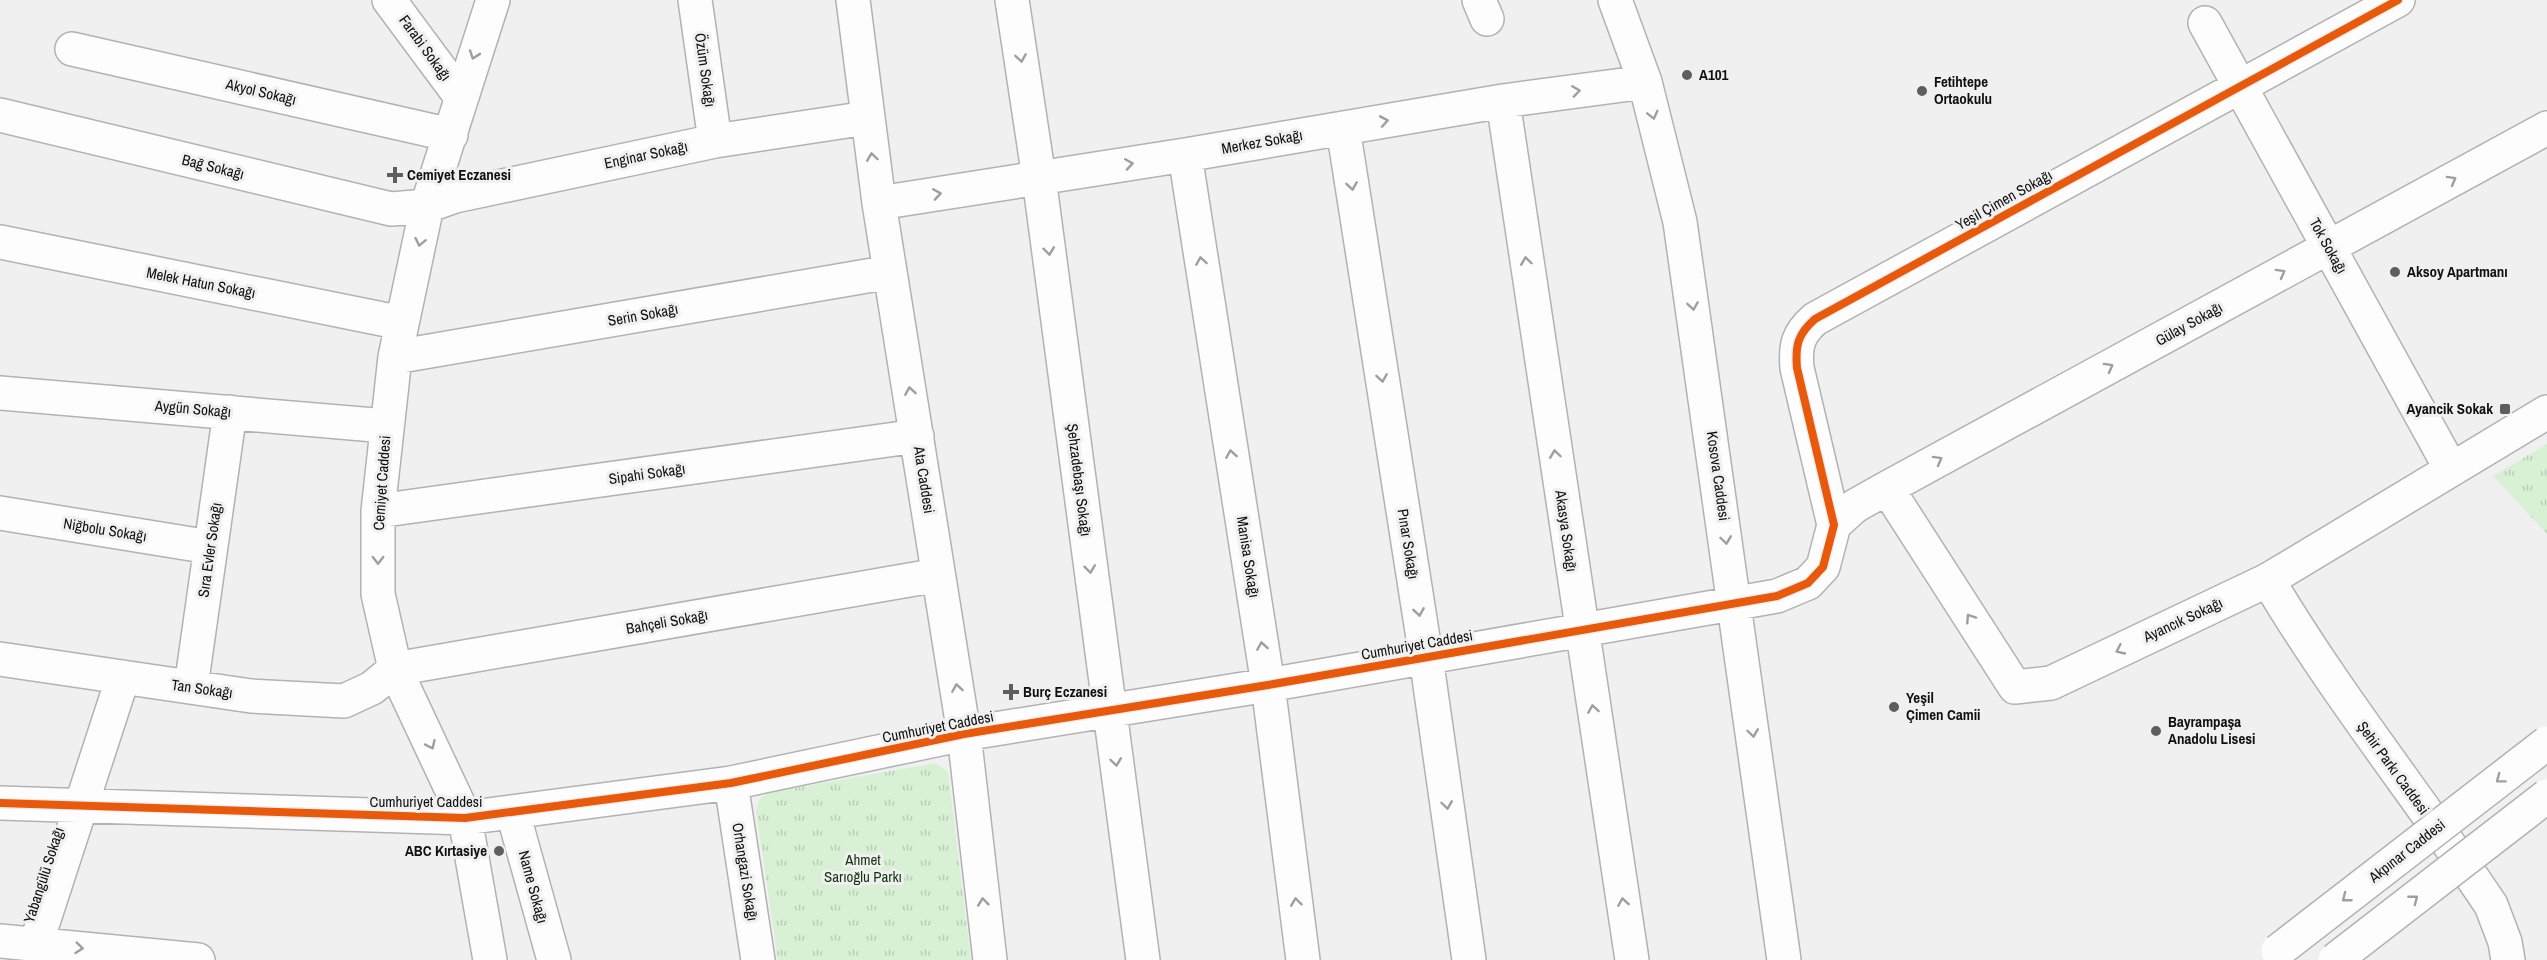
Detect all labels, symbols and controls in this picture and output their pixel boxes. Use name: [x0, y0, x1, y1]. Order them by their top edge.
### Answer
street label: Farabi Sokağı: [394, 11, 456, 85]
street label: Özüm Sokağı: [690, 32, 721, 108]
one-way arrow: [469, 49, 482, 60]
one-way arrow: [1014, 53, 1026, 62]
place label: A101: [1699, 64, 1729, 85]
marker: A101: [1680, 68, 1694, 82]
place label: Fetihtepe Ortaokulu: [1934, 71, 1992, 109]
street label: Akyol Sokağı: [223, 73, 298, 110]
marker: Fetihtepe Ortaokulu: [1915, 84, 1929, 98]
one-way arrow: [1572, 85, 1581, 97]
one-way arrow: [1646, 110, 1659, 120]
one-way arrow: [1378, 115, 1388, 128]
street label: Merkez Sokağı: [1220, 124, 1304, 159]
street label: Enginar Sokağı: [602, 135, 690, 174]
street label: Bağ Sokağı: [180, 149, 247, 184]
one-way arrow: [867, 153, 879, 162]
one-way arrow: [1125, 158, 1134, 170]
place label: Cemiyet Eczanesi: [407, 164, 511, 185]
street label: Yeşil Çimen Sokağı: [1952, 164, 2056, 235]
marker: Cemiyet Eczanesi: [388, 168, 402, 182]
one-way arrow: [2446, 176, 2456, 187]
one-way arrow: [1345, 181, 1357, 190]
one-way arrow: [932, 188, 941, 200]
street label: Tok Sokağı: [2305, 214, 2352, 277]
one-way arrow: [414, 237, 427, 247]
one-way arrow: [1042, 246, 1054, 255]
one-way arrow: [1196, 256, 1208, 266]
one-way arrow: [1521, 257, 1533, 266]
place label: Aksoy Apartmanı: [2407, 261, 2508, 282]
street label: Melek Hatun Sokağı: [145, 262, 257, 303]
marker: Aksoy Apartmanı: [2388, 265, 2402, 279]
one-way arrow: [2274, 269, 2285, 280]
street label: Gülay Sokağı: [2151, 296, 2226, 351]
street label: Serin Sokağı: [606, 298, 680, 331]
one-way arrow: [1686, 300, 1699, 310]
one-way arrow: [2103, 363, 2114, 374]
one-way arrow: [1376, 374, 1388, 383]
one-way arrow: [904, 387, 916, 396]
street label: Aygün Sokağı: [153, 395, 232, 422]
place label: Ayancik Sokak: [2407, 398, 2493, 419]
marker: Ayancik Sokak: [2498, 402, 2512, 416]
street label: Şehzadebaşı Sokağı: [1062, 422, 1097, 538]
street label: Kosova Caddesi: [1702, 430, 1735, 522]
street label: Cemiyet Caddesi: [368, 435, 395, 531]
street label: Ata Caddesi: [909, 444, 940, 515]
one-way arrow: [1226, 449, 1238, 458]
one-way arrow: [1549, 450, 1561, 459]
one-way arrow: [1932, 456, 1942, 467]
street label: Sipahi Sokağı: [607, 458, 687, 489]
street label: Akasya Sokağı: [1550, 488, 1583, 573]
street label: Sıra Evler Sokağı: [192, 501, 227, 599]
street label: Pınar Sokağı: [1393, 507, 1424, 581]
street label: Niğbolu Sokağı: [62, 513, 148, 546]
street label: Manisa Sokağı: [1232, 515, 1265, 599]
one-way arrow: [1720, 536, 1732, 545]
one-way arrow: [372, 555, 384, 564]
one-way arrow: [1084, 565, 1096, 574]
street label: Ayancık Sokağı: [2139, 592, 2226, 648]
street label: Bahçeli Sokağı: [624, 604, 709, 639]
one-way arrow: [1413, 608, 1425, 617]
one-way arrow: [1966, 614, 1978, 624]
street label: Cumhuriyet Caddesi: [1360, 624, 1474, 665]
one-way arrow: [1256, 642, 1268, 651]
one-way arrow: [2115, 643, 2126, 655]
street label: Tan Sokağı: [170, 674, 234, 703]
place label: Burç Eczanesi: [1023, 681, 1107, 702]
one-way arrow: [951, 683, 963, 692]
marker: Burç Eczanesi: [1004, 685, 1018, 699]
place label: Yeşil Çimen Camii: [1906, 687, 1981, 725]
marker: Yeşil Çimen Camii: [1887, 700, 1901, 714]
street label: Cumhuriyet Caddesi: [881, 705, 995, 748]
one-way arrow: [1587, 705, 1600, 715]
place label: Bayrampaşa Anadolu Lisesi: [2168, 711, 2256, 749]
street label: Şehir Parkı Caddesi: [2352, 717, 2434, 819]
marker: Bayrampaşa Anadolu Lisesi: [2149, 724, 2163, 738]
one-way arrow: [1746, 729, 1759, 738]
one-way arrow: [423, 738, 435, 749]
one-way arrow: [1109, 758, 1121, 767]
one-way arrow: [2496, 771, 2507, 782]
street label: Cumhuriyet Caddesi: [370, 791, 482, 812]
one-way arrow: [1441, 801, 1453, 810]
street label: Akpınar Caddesi: [2363, 814, 2449, 888]
street label: Orhangazi Sokağı: [727, 821, 764, 923]
street label: Yabangülü Sokağı: [18, 824, 69, 925]
place label: ABC Kırtasiye: [405, 840, 487, 861]
marker: ABC Kırtasiye: [492, 844, 506, 858]
street label: Name Sokağı: [514, 848, 553, 926]
park label: Ahmet Sarıoğlu Parkı: [824, 849, 902, 887]
one-way arrow: [2342, 890, 2353, 901]
one-way arrow: [2407, 895, 2418, 906]
one-way arrow: [977, 897, 990, 906]
one-way arrow: [1290, 897, 1302, 907]
one-way arrow: [1617, 898, 1630, 908]
one-way arrow: [75, 941, 84, 954]

